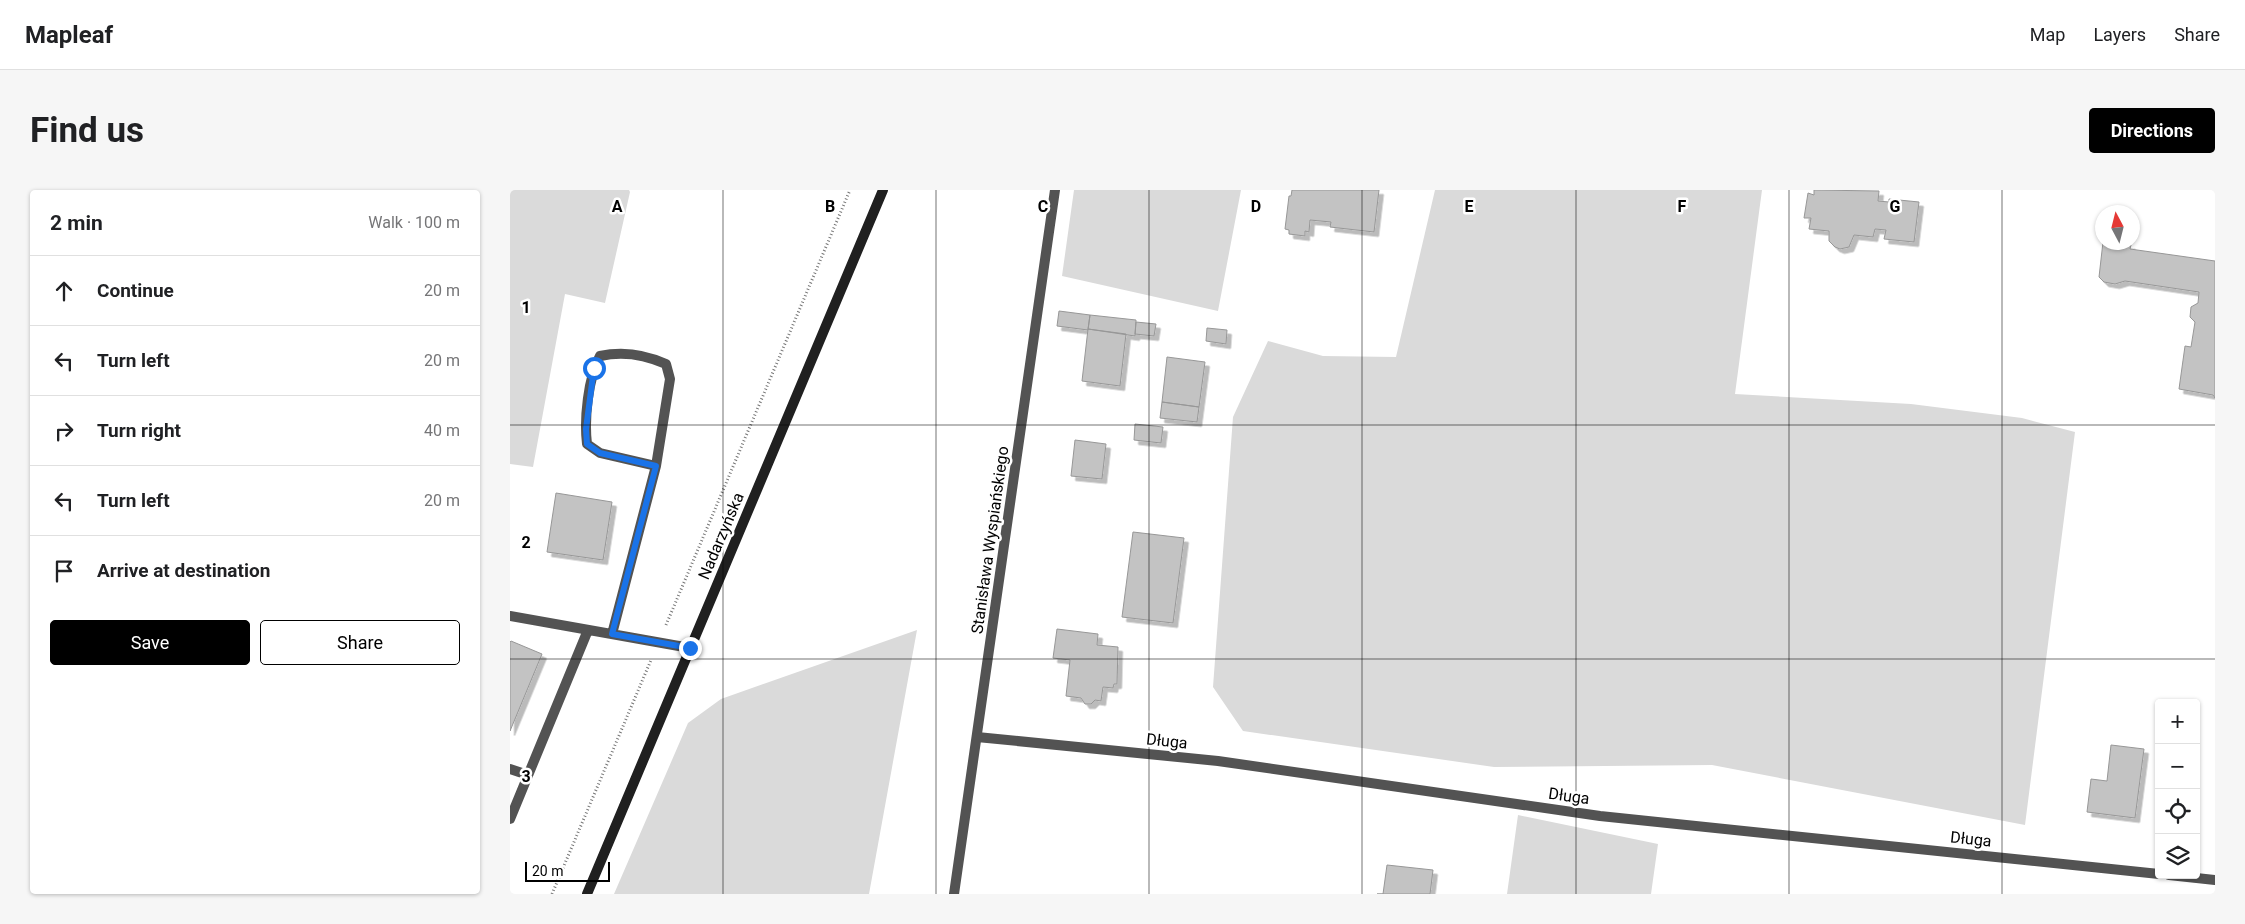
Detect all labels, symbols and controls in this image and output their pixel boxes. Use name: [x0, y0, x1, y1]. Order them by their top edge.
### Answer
text: Mapleaf: [25, 21, 113, 49]
text: Map: [2030, 24, 2065, 45]
text: Layers: [2093, 24, 2146, 45]
text: Share: [2174, 24, 2220, 45]
button: Directions: [2089, 108, 2215, 153]
text: Find us: [30, 110, 144, 151]
text: A: [612, 197, 623, 216]
text: B: [825, 197, 835, 216]
text: C: [1038, 197, 1048, 216]
text: D: [1251, 197, 1261, 216]
text: E: [1465, 197, 1474, 216]
text: F: [1678, 197, 1687, 216]
text: G: [1890, 197, 1901, 216]
north arrow: [2095, 205, 2140, 250]
text: 2 min: [50, 211, 103, 235]
text: Walk · 100 m: [368, 213, 460, 232]
icon: ahead: [50, 277, 78, 305]
text: Continue: [97, 279, 174, 302]
text: 20 m: [424, 281, 460, 300]
text: 1: [521, 298, 531, 317]
icon: left: [50, 347, 78, 375]
text: Turn left: [97, 349, 170, 372]
text: 20 m: [424, 351, 460, 370]
route start: [583, 357, 606, 380]
icon: right: [50, 417, 78, 445]
text: Turn right: [97, 419, 181, 442]
text: 40 m: [424, 421, 460, 440]
street label: Stanisława Wyspiańskiego: [967, 445, 1013, 635]
icon: left: [50, 487, 78, 515]
text: Turn left: [97, 489, 170, 512]
street label: Nadarzyńska: [694, 490, 748, 582]
text: 20 m: [424, 491, 460, 510]
text: 2: [521, 533, 531, 552]
icon: arrive: [50, 557, 78, 585]
text: Arrive at destination: [97, 559, 270, 582]
button: Save: [50, 620, 250, 665]
button: Share: [260, 620, 460, 665]
route end: [679, 637, 702, 660]
map controls: [2155, 699, 2200, 879]
button: +: [2155, 699, 2200, 744]
street label: Długa: [1145, 729, 1189, 753]
button: −: [2155, 744, 2200, 789]
text: 3: [521, 767, 531, 786]
street label: Długa: [1547, 784, 1591, 808]
button: locate: [2155, 789, 2200, 834]
street label: Długa: [1949, 827, 1993, 851]
button: layers: [2155, 834, 2200, 879]
scale bar: [525, 859, 610, 882]
text: 20 m: [532, 863, 564, 879]

